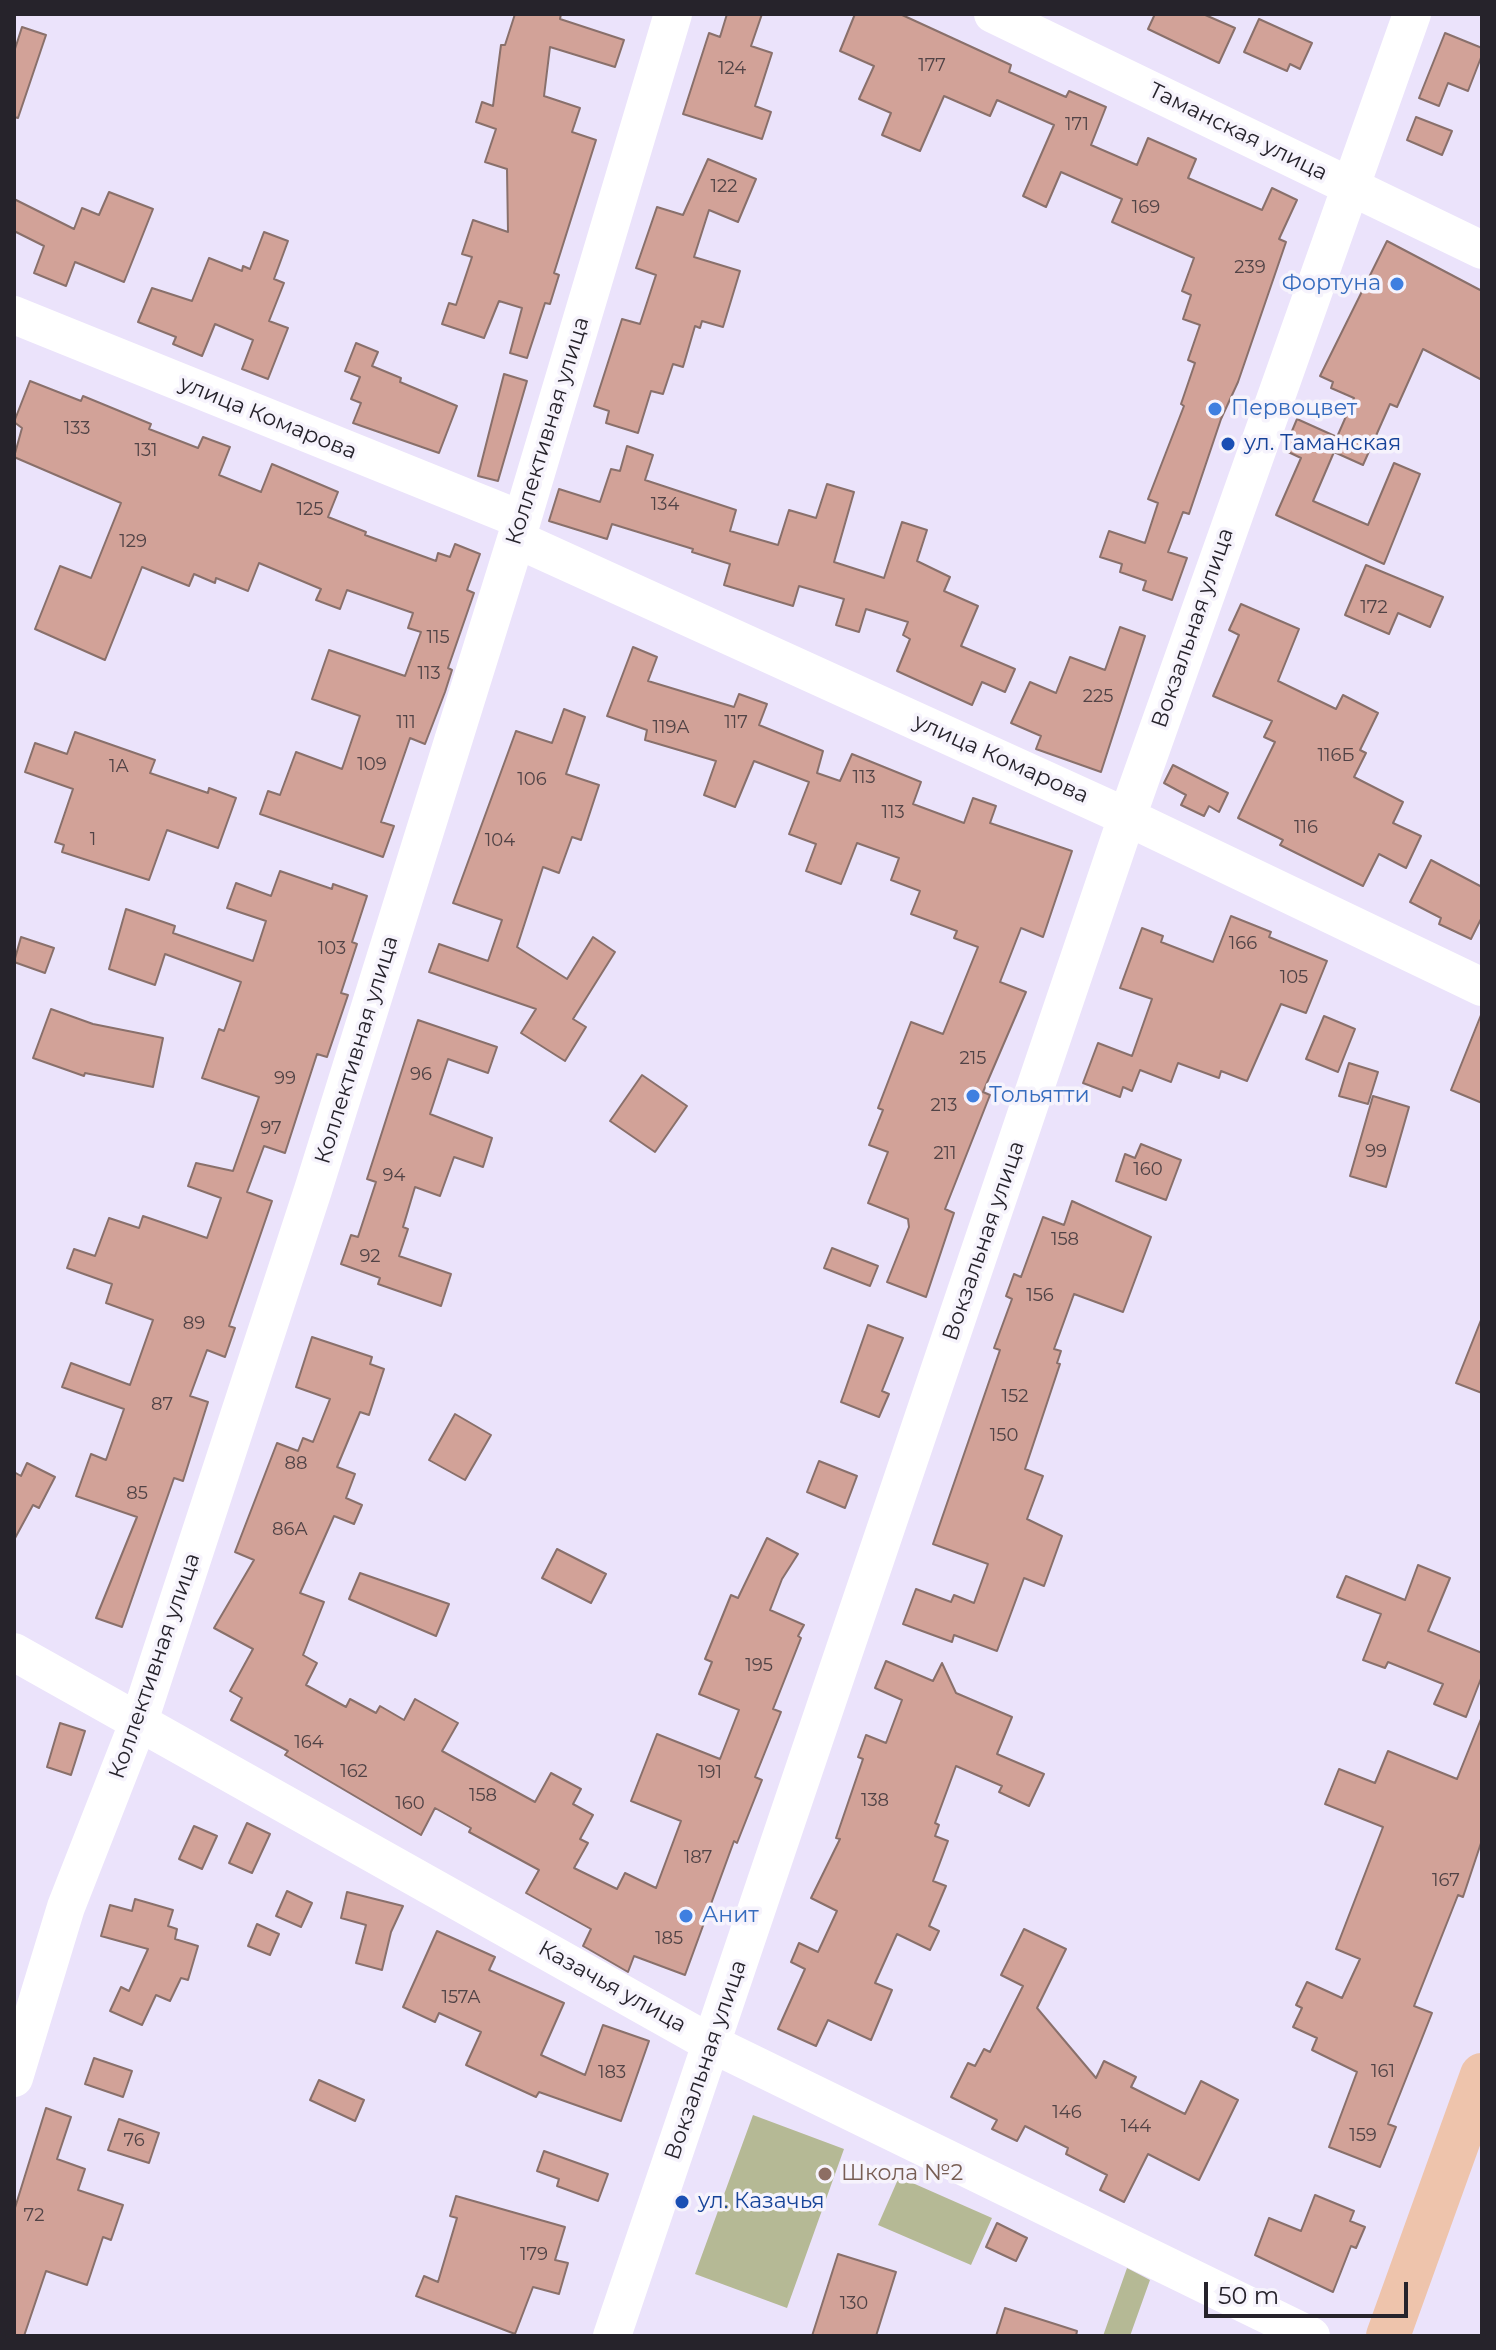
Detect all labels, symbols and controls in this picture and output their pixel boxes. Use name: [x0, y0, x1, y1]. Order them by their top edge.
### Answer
house number: 177: [918, 55, 946, 77]
house number: 124: [718, 58, 746, 80]
street label: Таманская улица: [1144, 77, 1332, 187]
house number: 171: [1065, 114, 1089, 136]
house number: 122: [711, 176, 737, 198]
house number: 169: [1132, 197, 1160, 219]
house number: 239: [1234, 257, 1266, 279]
place label: Фортуна: [1282, 271, 1381, 297]
marker: Фортуна: [1388, 275, 1406, 293]
street label: Коллективная улица: [501, 314, 595, 548]
street label: улица Комарова: [176, 370, 360, 466]
place label: Первоцвет: [1231, 396, 1357, 422]
marker: Первоцвет: [1206, 400, 1224, 418]
house number: 133: [64, 418, 90, 440]
place label: ул. Таманская: [1244, 431, 1401, 457]
marker: ул. Таманская: [1219, 435, 1237, 453]
house number: 131: [134, 440, 158, 462]
house number: 134: [651, 494, 679, 516]
house number: 125: [297, 499, 323, 521]
street label: Вокзальная улица: [1146, 525, 1240, 731]
house number: 129: [119, 531, 147, 553]
house number: 172: [1360, 597, 1388, 619]
house number: 115: [426, 627, 450, 649]
house number: 113: [417, 663, 441, 685]
house number: 225: [1083, 686, 1113, 708]
street label: улица Комарова: [909, 709, 1093, 809]
house number: 111: [396, 712, 416, 734]
house number: 117: [724, 712, 748, 734]
house number: 119А: [652, 717, 690, 739]
house number: 116Б: [1317, 745, 1355, 767]
house number: 109: [357, 754, 387, 776]
house number: 1А: [109, 756, 129, 778]
house number: 113: [852, 767, 876, 789]
house number: 106: [517, 769, 547, 791]
house number: 113: [881, 802, 905, 824]
house number: 116: [1294, 817, 1318, 839]
house number: 1: [90, 829, 96, 851]
house number: 104: [485, 830, 515, 852]
street label: Коллективная улица: [310, 933, 404, 1167]
house number: 166: [1229, 933, 1257, 955]
house number: 103: [318, 938, 346, 960]
house number: 105: [1280, 967, 1308, 989]
house number: 215: [960, 1048, 986, 1070]
house number: 96: [410, 1064, 432, 1086]
house number: 99: [274, 1068, 296, 1090]
place label: Тольятти: [989, 1083, 1090, 1109]
marker: Тольятти: [964, 1087, 982, 1105]
house number: 213: [931, 1095, 957, 1117]
house number: 97: [260, 1118, 282, 1140]
street label: Вокзальная улица: [937, 1138, 1031, 1344]
house number: 99: [1365, 1141, 1387, 1163]
house number: 211: [933, 1143, 957, 1165]
house number: 160: [1133, 1159, 1163, 1181]
house number: 94: [383, 1165, 405, 1187]
house number: 158: [1051, 1229, 1079, 1251]
house number: 92: [359, 1246, 381, 1268]
house number: 156: [1026, 1285, 1054, 1307]
house number: 89: [183, 1313, 205, 1335]
house number: 152: [1002, 1386, 1028, 1408]
house number: 87: [151, 1394, 173, 1416]
house number: 150: [990, 1425, 1018, 1447]
house number: 88: [285, 1453, 307, 1475]
house number: 85: [126, 1483, 148, 1505]
house number: 86А: [272, 1519, 308, 1541]
street label: Коллективная улица: [104, 1550, 206, 1782]
house number: 195: [745, 1655, 773, 1677]
house number: 164: [294, 1732, 324, 1754]
house number: 162: [340, 1761, 368, 1783]
house number: 191: [698, 1762, 722, 1784]
house number: 158: [469, 1785, 497, 1807]
house number: 138: [861, 1790, 889, 1812]
house number: 160: [395, 1793, 425, 1815]
house number: 187: [684, 1847, 712, 1869]
house number: 167: [1432, 1870, 1460, 1892]
place label: Анит: [702, 1903, 759, 1929]
marker: Анит: [677, 1907, 695, 1925]
house number: 185: [655, 1928, 683, 1950]
street label: Казачья улица: [533, 1935, 691, 2039]
street label: Вокзальная улица: [659, 1957, 753, 2163]
house number: 157А: [441, 1987, 481, 2009]
house number: 161: [1371, 2061, 1395, 2083]
house number: 183: [598, 2062, 626, 2084]
house number: 146: [1052, 2102, 1082, 2124]
house number: 144: [1121, 2116, 1151, 2138]
house number: 159: [1349, 2125, 1377, 2147]
house number: 76: [123, 2130, 145, 2152]
place label: Школа №2: [841, 2161, 963, 2187]
marker: Школа №2: [816, 2165, 834, 2183]
place label: ул. Казачья: [698, 2189, 825, 2215]
marker: ул. Казачья: [673, 2193, 691, 2211]
house number: 72: [24, 2205, 44, 2227]
house number: 179: [520, 2244, 548, 2266]
scale bar: [1208, 2266, 1412, 2316]
text: 50 m: [1218, 2281, 1279, 2310]
house number: 130: [840, 2293, 868, 2315]

